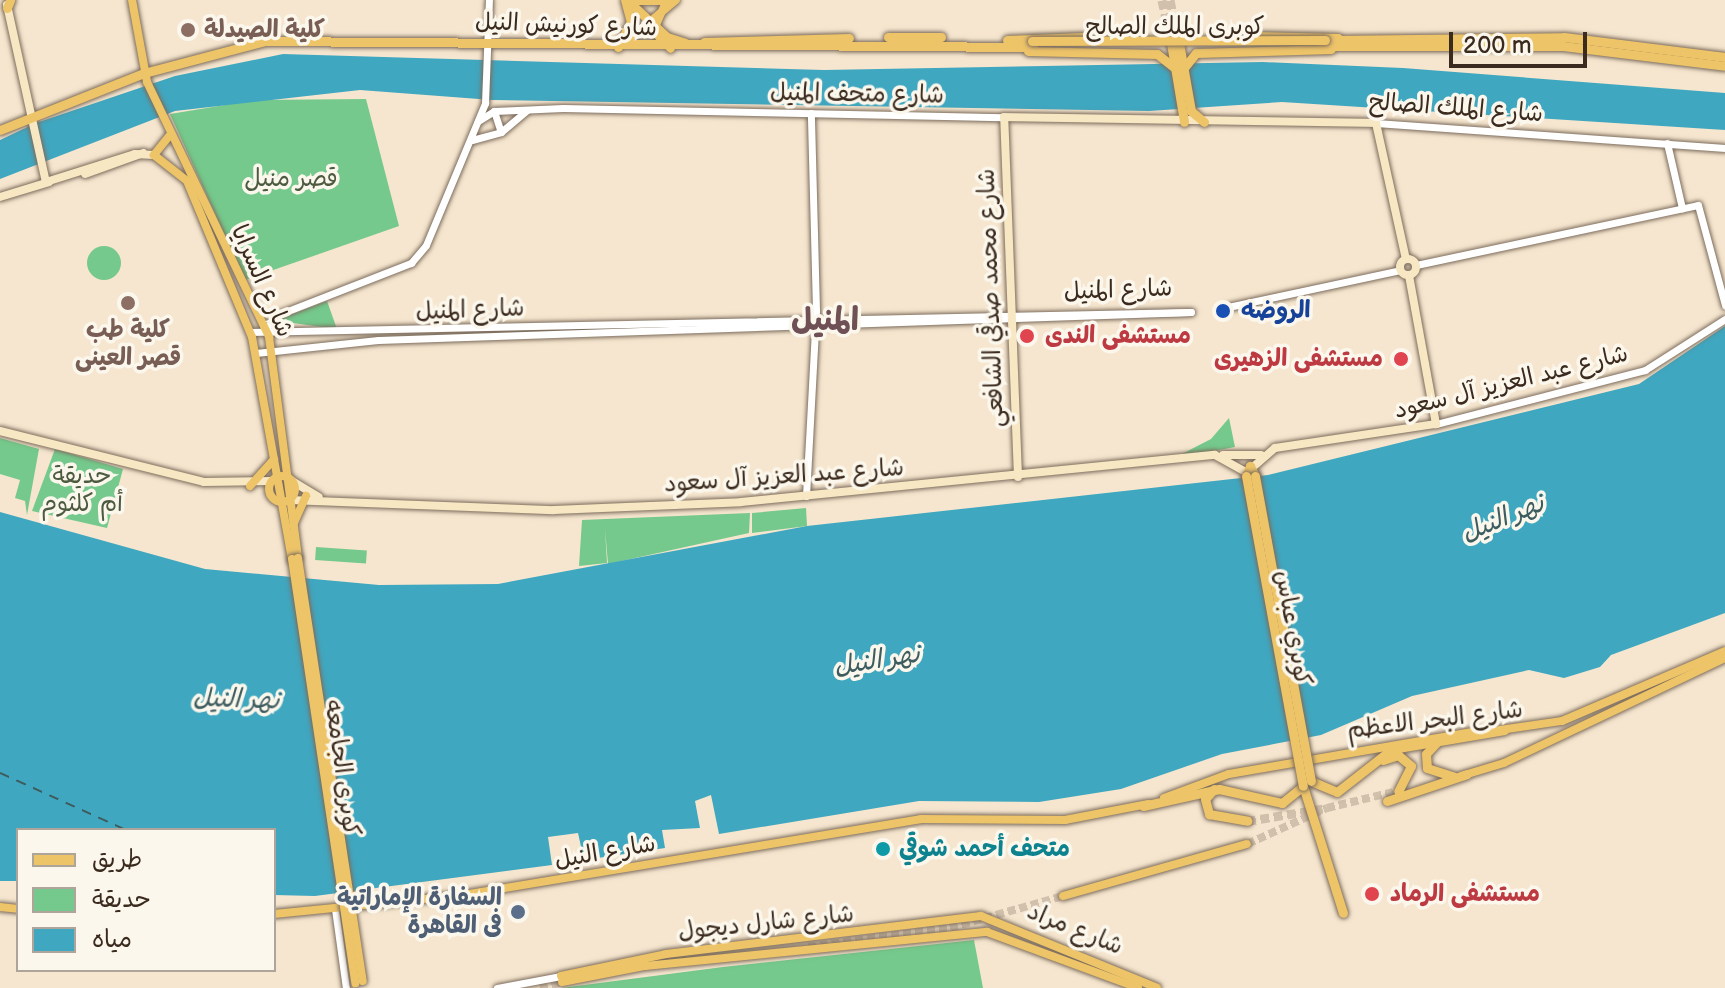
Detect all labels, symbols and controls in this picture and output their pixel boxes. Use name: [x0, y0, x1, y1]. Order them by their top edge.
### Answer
street label: شارع كورنيش النيل: [474, 7, 658, 43]
street label: كوبرى الملك الصالح: [1086, 13, 1264, 41]
place label: كلية الصيدلة: [204, 16, 325, 44]
scale bar: [1453, 16, 1591, 66]
marker: كلية الصيدلة: [179, 21, 197, 39]
text: 200 m: [1463, 31, 1532, 60]
street label: شارع متحف المنيل: [770, 78, 944, 110]
street label: شارع الملك الصالح: [1368, 88, 1544, 128]
park label: قصر منيل: [244, 165, 338, 193]
street label: شارع محمد صدقي الشافعي: [972, 168, 1010, 428]
street label: شارع السرايا: [224, 220, 300, 342]
street label: شارع المنيل: [1063, 274, 1173, 306]
marker: كلية طب قصر العينى: [119, 294, 137, 312]
street label: شارع المنيل: [415, 294, 525, 326]
place label: الروضه: [1241, 297, 1311, 325]
marker: الروضه: [1212, 300, 1234, 322]
district label: المنيل: [791, 302, 859, 340]
place label: كلية طب قصر العينى: [75, 316, 181, 372]
place label: مستشفى الندى: [1045, 322, 1191, 350]
marker: مستشفى الندى: [1016, 325, 1038, 347]
street label: شارع عبد العزيز آل سعود: [1391, 339, 1631, 425]
place label: مستشفى الزهيرى: [1214, 345, 1383, 373]
marker: مستشفى الزهيرى: [1390, 348, 1412, 370]
street label: شارع عبد العزيز آل سعود: [663, 453, 905, 499]
park label: حديقة أم كلثوم: [41, 462, 123, 518]
water label: نهر النيل: [1457, 488, 1549, 550]
street label: كوبري عباس: [1269, 568, 1317, 688]
water label: نهر النيل: [832, 639, 922, 683]
water label: نهر النيل: [192, 683, 280, 717]
street label: شارع البحر الاعظم: [1345, 695, 1525, 745]
street label: كوبرى الجامعه: [318, 698, 366, 838]
legend: [16, 828, 276, 972]
street label: شارع النيل: [552, 829, 658, 875]
place label: متحف أحمد شوقي: [899, 835, 1070, 863]
marker: متحف أحمد شوقي: [874, 840, 892, 858]
text: طريق: [92, 845, 142, 874]
place label: مستشفى الرماد: [1390, 880, 1540, 908]
marker: مستشفى الرماد: [1361, 883, 1383, 905]
place label: السفارة الإماراتية فى القاهرة: [337, 884, 502, 940]
text: حديقة: [92, 885, 151, 914]
street label: شارع مراد: [1023, 897, 1127, 961]
street label: شارع شارل ديجول: [677, 899, 855, 947]
marker: السفارة الإماراتية فى القاهرة: [509, 903, 527, 921]
text: مياه: [92, 925, 132, 954]

